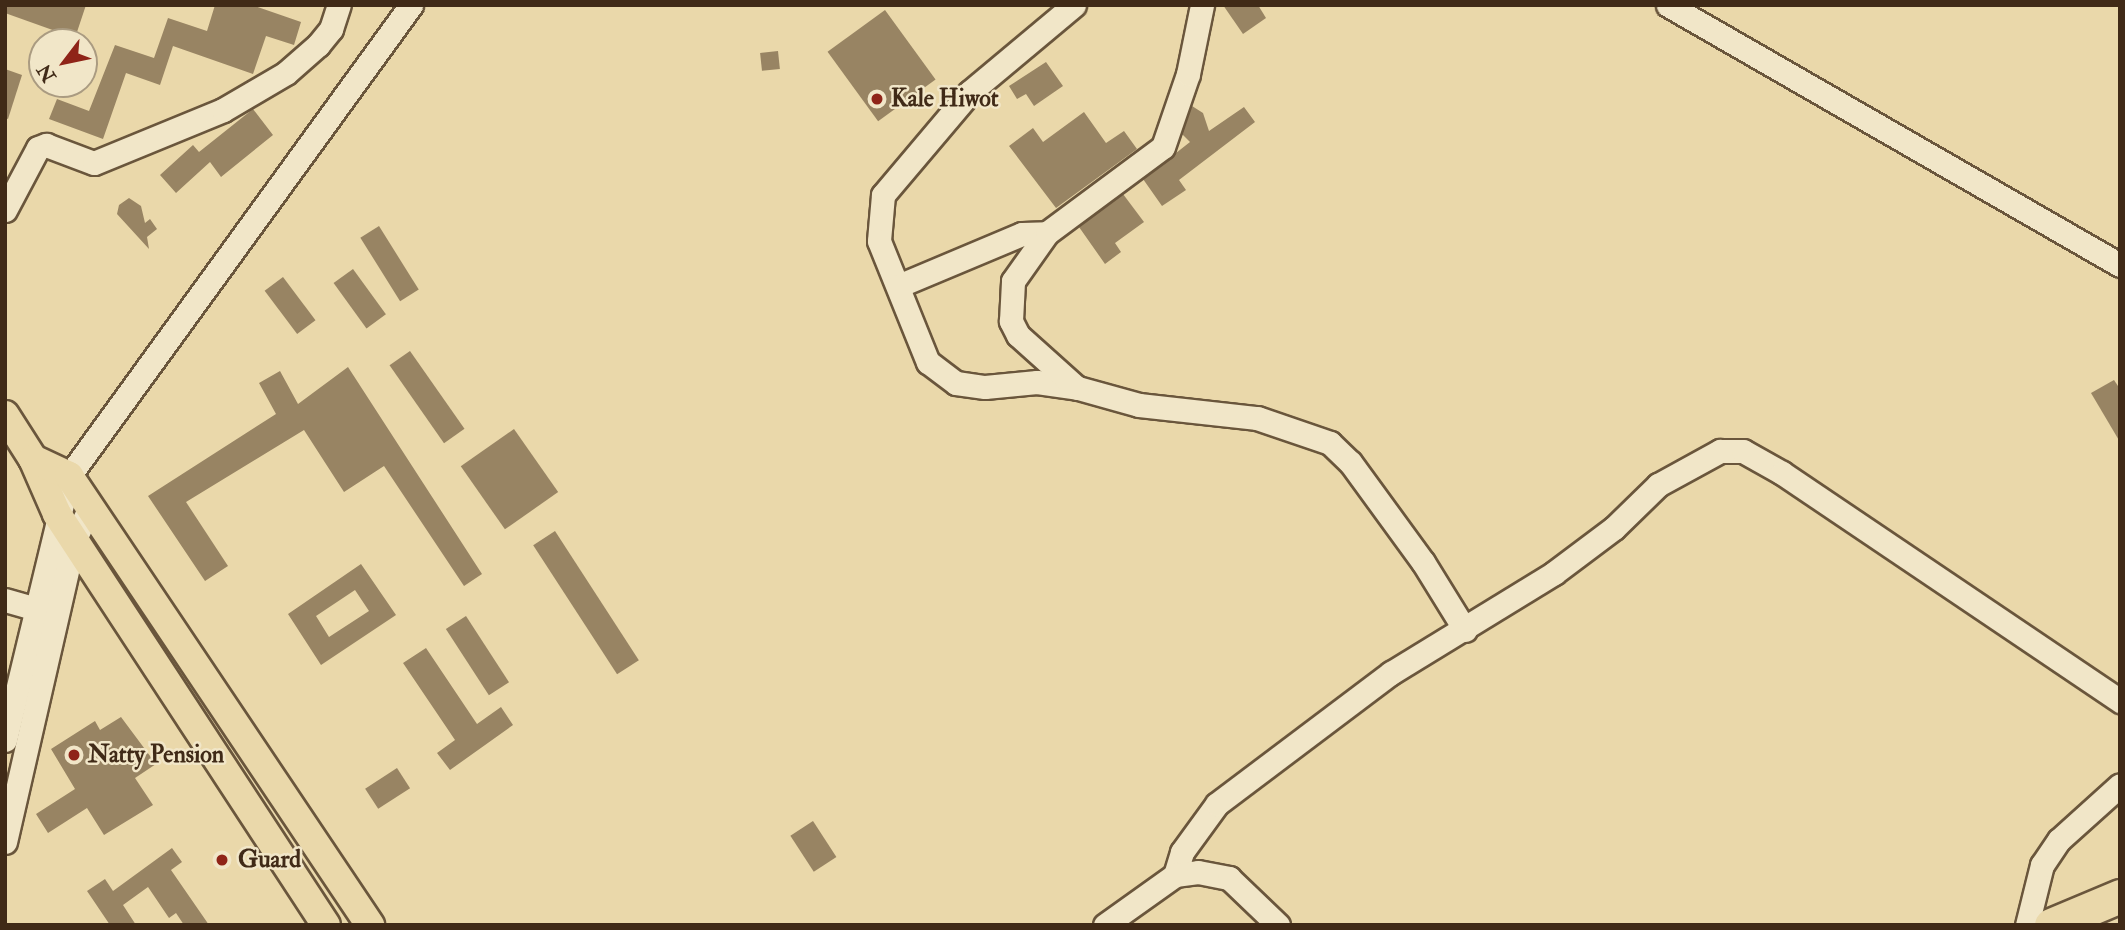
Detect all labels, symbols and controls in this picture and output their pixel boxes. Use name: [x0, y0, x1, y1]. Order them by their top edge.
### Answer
north arrow: [28, 28, 98, 98]
text: N: [32, 60, 62, 87]
place label: Kale Hiwot: [891, 85, 999, 113]
marker: Kale Hiwot: [869, 91, 885, 107]
place label: Natty Pension: [88, 741, 224, 769]
marker: Natty Pension: [66, 747, 82, 763]
place label: Guard: [238, 846, 301, 874]
marker: Guard: [212, 850, 232, 870]

